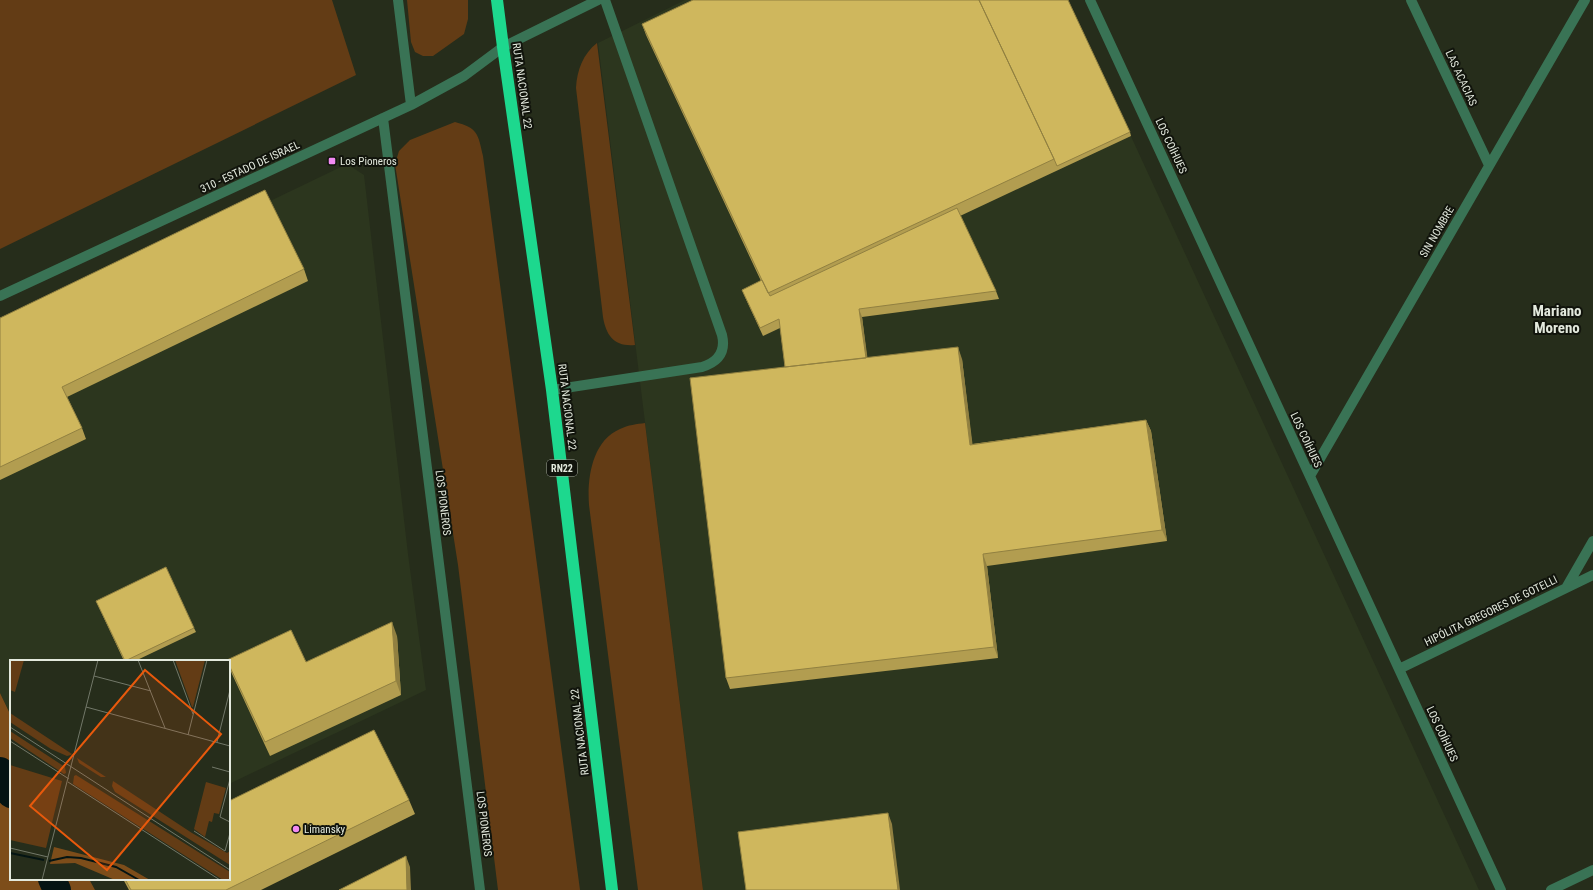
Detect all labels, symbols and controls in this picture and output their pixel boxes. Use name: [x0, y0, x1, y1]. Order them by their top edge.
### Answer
street label: RUTA NACIONAL 22: [510, 42, 534, 130]
street label: LAS ACACIAS: [1442, 48, 1480, 108]
street label: LOS COÍHUES: [1153, 116, 1190, 176]
street label: 310 - ESTADO DE ISRAEL: [198, 138, 302, 196]
place label: Los Pioneros: [340, 155, 397, 168]
marker: Los Pioneros: [327, 156, 337, 166]
street label: SIN NOMBRE: [1417, 204, 1457, 260]
district label: Mariano Moreno: [1532, 302, 1582, 337]
street label: RUTA NACIONAL 22: [555, 363, 579, 451]
street label: LOS COÍHUES: [1288, 410, 1325, 470]
road number: RN22: [547, 460, 577, 476]
street label: LOS PIONEROS: [433, 470, 453, 537]
street label: HIPÓLITA GREGORES DE GOTELLI: [1422, 573, 1560, 649]
inset map: [10, 660, 230, 880]
street label: RUTA NACIONAL 22: [568, 688, 592, 776]
street label: LOS COÍHUES: [1424, 704, 1461, 764]
street label: LOS PIONEROS: [474, 791, 494, 858]
place label: Limansky: [304, 823, 346, 836]
marker: Limansky: [291, 824, 301, 834]

